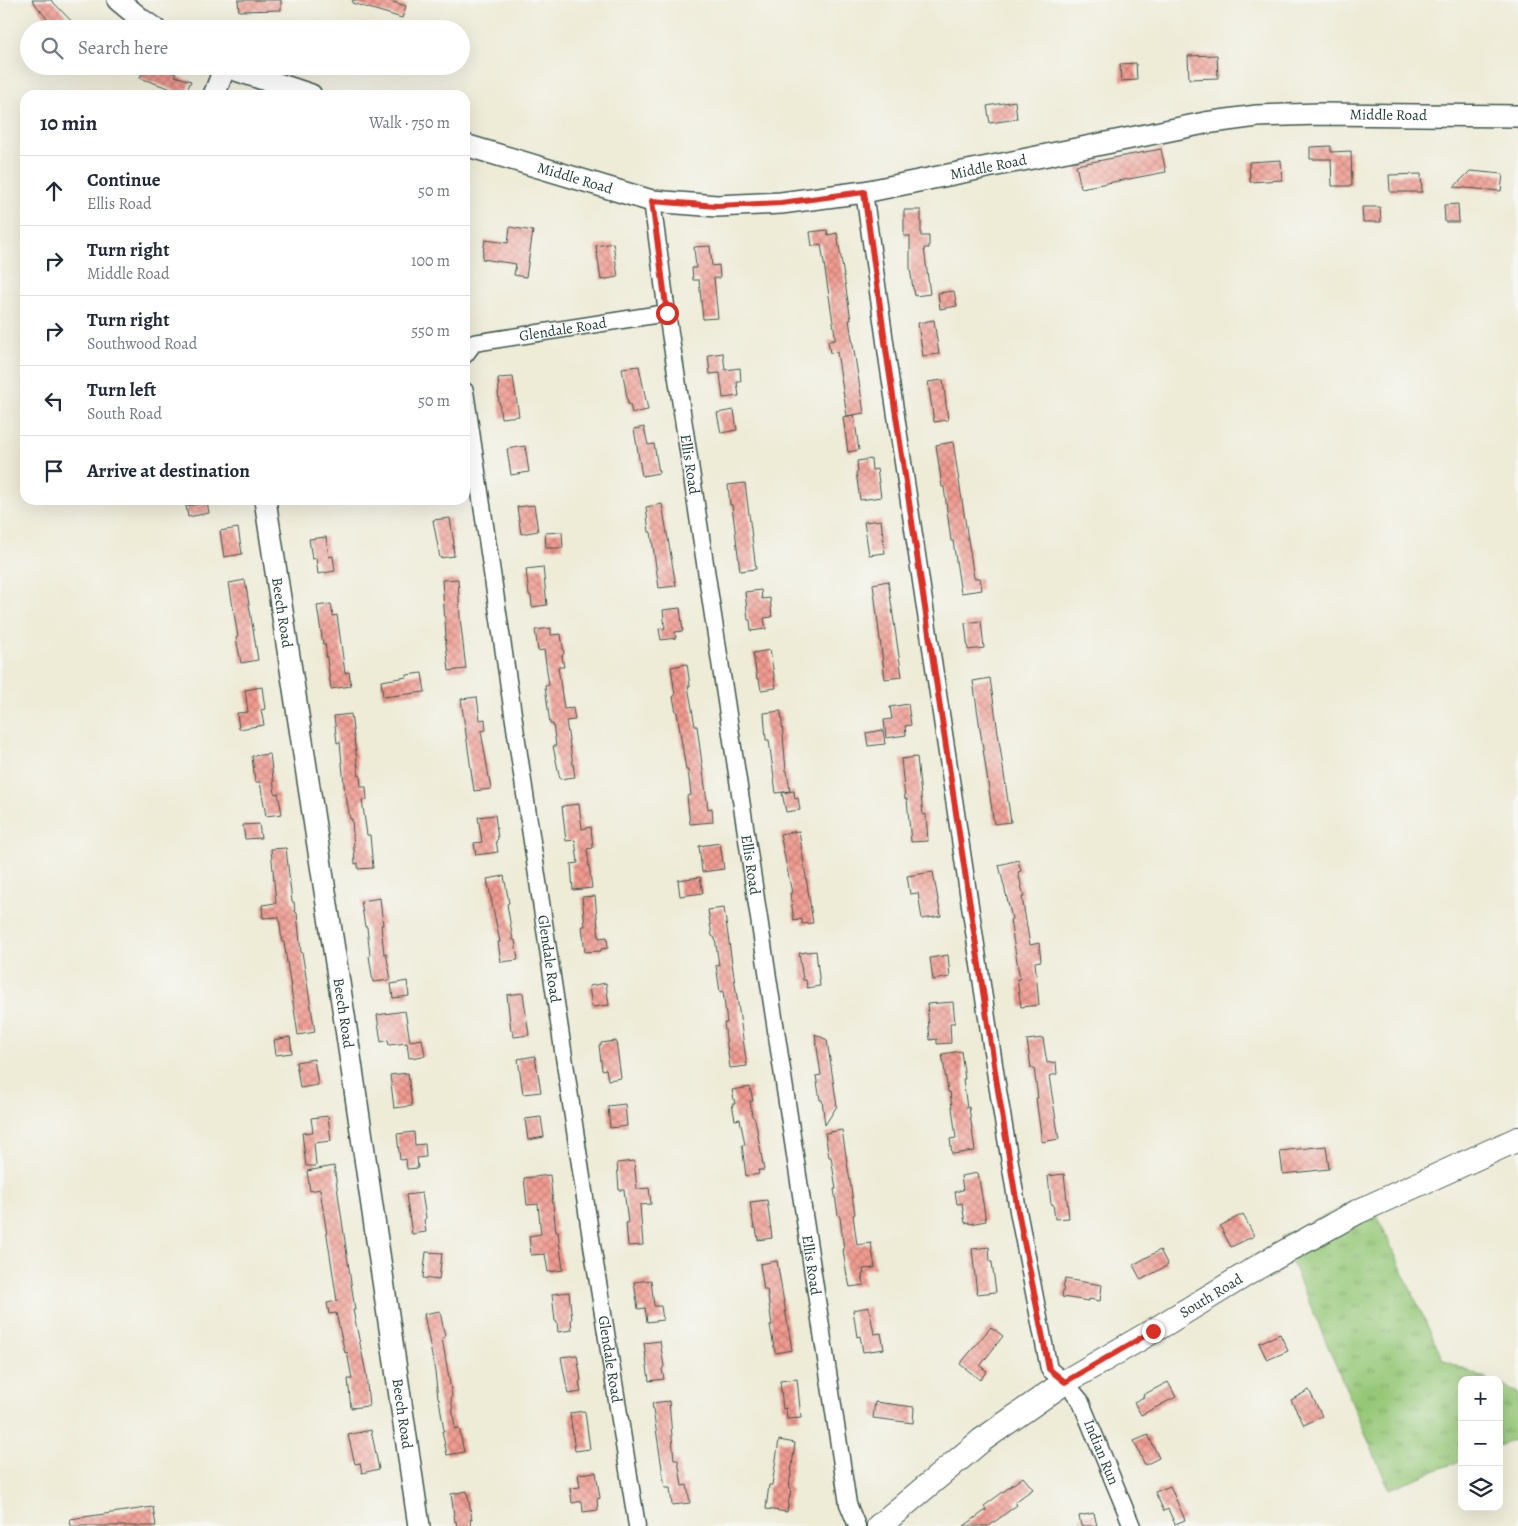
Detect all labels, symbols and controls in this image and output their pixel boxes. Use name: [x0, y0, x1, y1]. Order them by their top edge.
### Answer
search box: [20, 20, 470, 75]
icon: search: [38, 34, 66, 62]
text: Search here: [78, 35, 168, 61]
street label: Middle Road: [1350, 104, 1428, 125]
text: 10 min: [40, 109, 97, 137]
text: Walk · 750 m: [369, 112, 450, 134]
street label: Middle Road: [948, 149, 1029, 184]
street label: Middle Road: [535, 157, 616, 199]
text: Continue: [87, 167, 161, 193]
icon: ahead: [40, 177, 68, 205]
text: 50 m: [418, 180, 450, 202]
text: Ellis Road: [87, 193, 152, 215]
text: Turn right: [87, 237, 169, 263]
icon: right: [40, 247, 68, 275]
text: 100 m: [411, 250, 450, 272]
text: Middle Road: [87, 263, 170, 285]
route start: [656, 302, 679, 325]
text: Turn right: [87, 307, 169, 333]
street label: Glendale Road: [518, 312, 609, 346]
icon: right: [40, 317, 68, 345]
text: 550 m: [411, 320, 450, 342]
text: Southwood Road: [87, 333, 197, 355]
text: Turn left: [87, 377, 156, 403]
icon: left: [40, 387, 68, 415]
text: 50 m: [418, 390, 450, 412]
text: South Road: [87, 403, 162, 425]
street label: Ellis Road: [676, 433, 705, 497]
icon: arrive: [40, 457, 68, 485]
text: Arrive at destination: [87, 458, 250, 484]
street label: Beech Road: [267, 576, 298, 650]
street label: Ellis Road: [736, 833, 765, 897]
street label: Glendale Road: [533, 914, 566, 1005]
street label: Beech Road: [328, 976, 359, 1050]
street label: Ellis Road: [797, 1234, 826, 1298]
street label: South Road: [1176, 1268, 1247, 1323]
street label: Glendale Road: [593, 1314, 627, 1405]
route end: [1142, 1320, 1165, 1343]
map controls: [1458, 1376, 1503, 1511]
button: +: [1458, 1376, 1503, 1421]
street label: Beech Road: [387, 1377, 418, 1451]
street label: Indian Run: [1079, 1416, 1124, 1488]
button: −: [1458, 1421, 1503, 1466]
button: layers: [1458, 1466, 1503, 1511]

